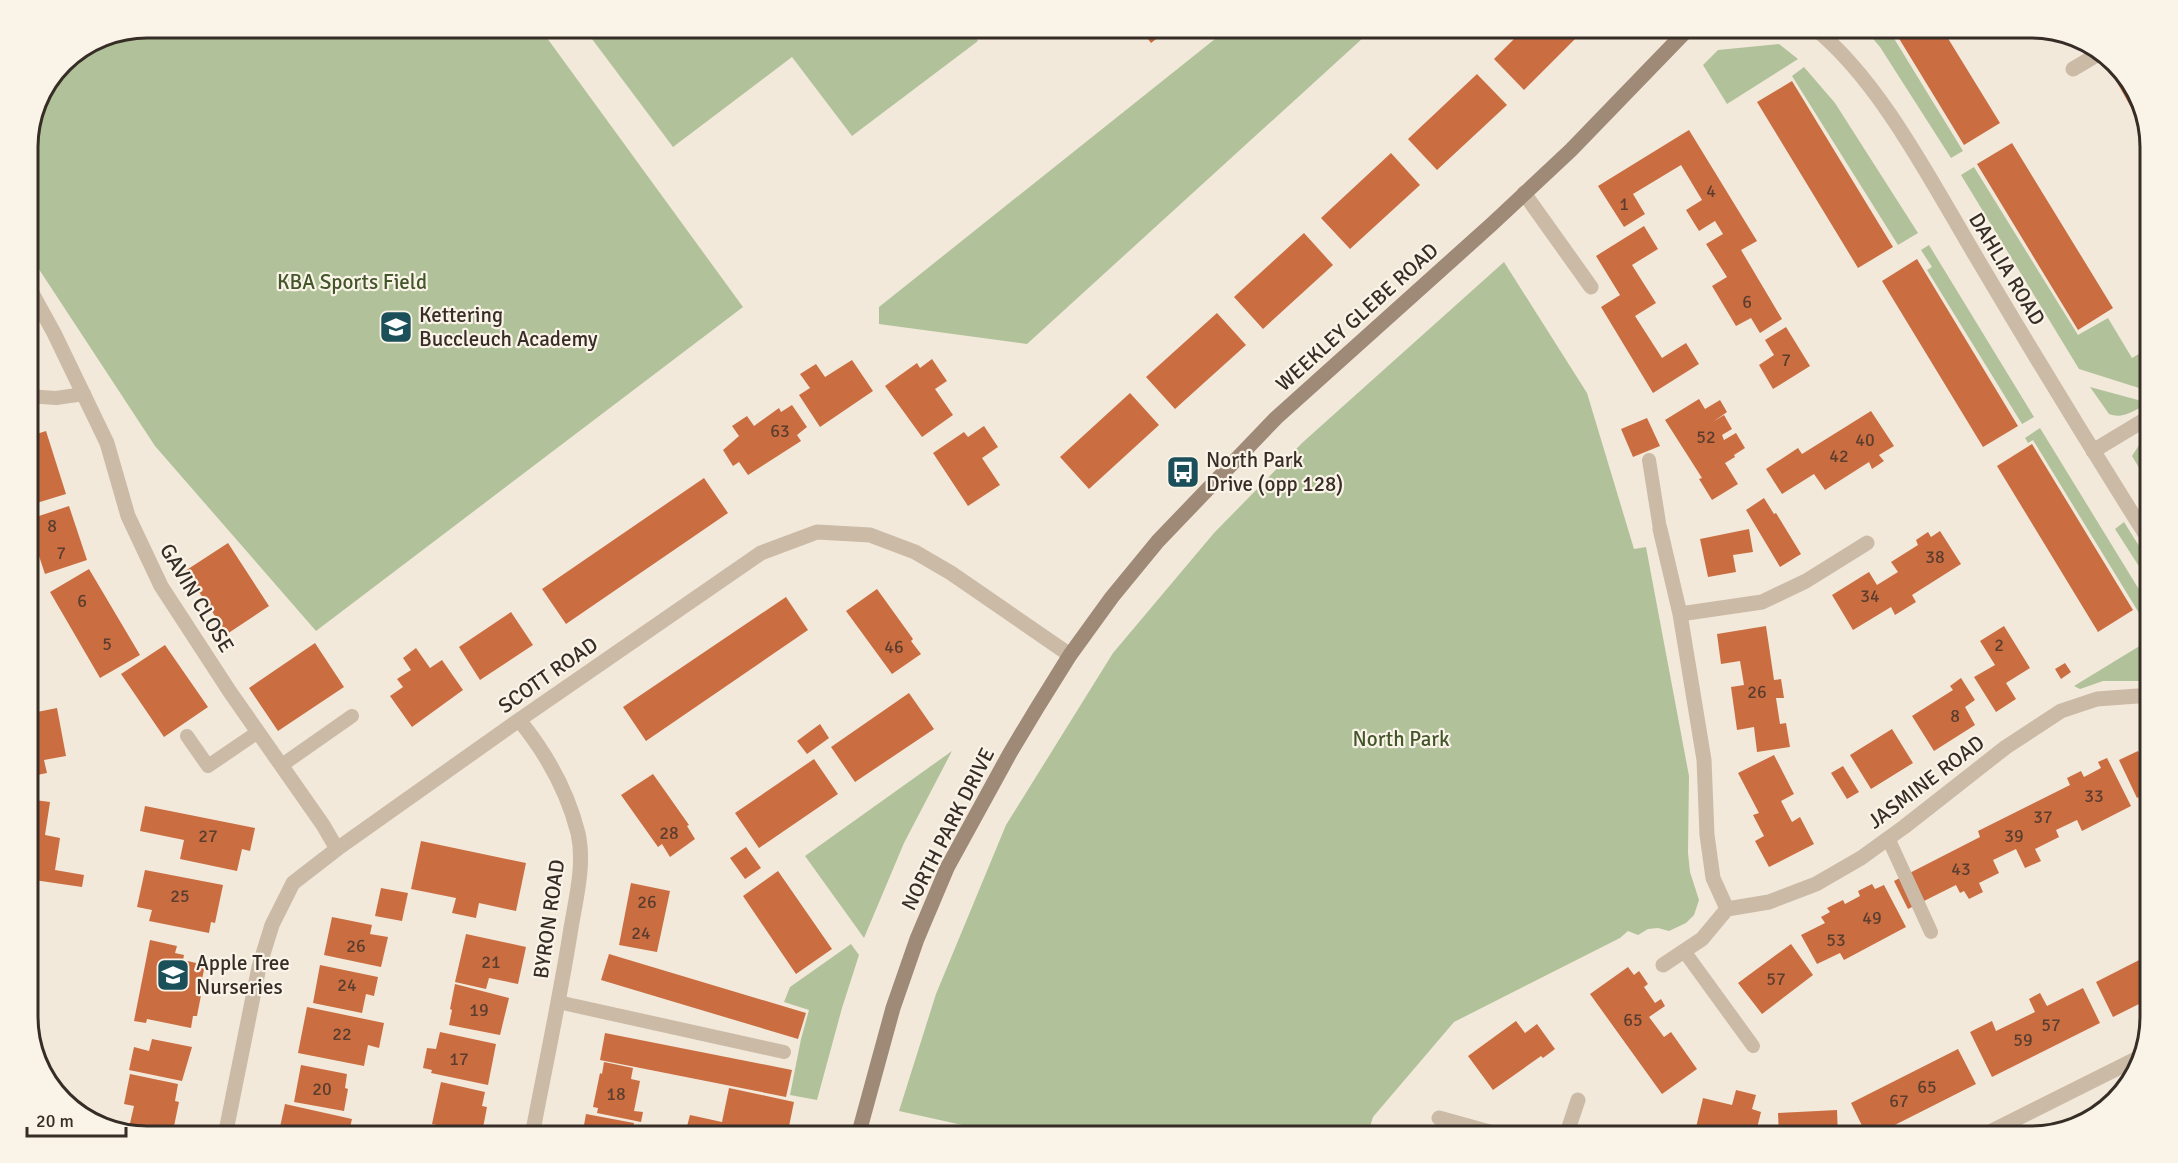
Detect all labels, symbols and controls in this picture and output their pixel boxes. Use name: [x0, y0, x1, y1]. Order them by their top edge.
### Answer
house number: 4: [1706, 180, 1716, 202]
house number: 1: [1619, 193, 1629, 215]
street label: DAHLIA ROAD: [1963, 208, 2051, 330]
street label: WEEKLEY GLEBE ROAD: [1270, 237, 1444, 397]
park label: KBA Sports Field: [277, 269, 427, 295]
house number: 6: [1742, 291, 1752, 313]
place label: Kettering Buccleuch Academy: [419, 302, 598, 352]
school or university icon: Kettering Buccleuch Academy: [378, 309, 414, 345]
house number: 7: [1781, 349, 1791, 371]
house number: 63: [770, 420, 790, 442]
house number: 52: [1696, 426, 1716, 448]
house number: 40: [1855, 429, 1875, 451]
house number: 42: [1829, 445, 1849, 467]
place label: North Park Drive (opp 128): [1206, 447, 1343, 497]
bus stop icon: North Park Drive (opp 128): [1165, 454, 1201, 490]
house number: 8: [47, 515, 57, 537]
street label: GAVIN CLOSE: [154, 539, 240, 657]
house number: 7: [56, 542, 66, 564]
house number: 38: [1925, 546, 1945, 568]
house number: 34: [1860, 585, 1880, 607]
house number: 6: [77, 590, 87, 612]
street label: SCOTT ROAD: [493, 631, 603, 719]
house number: 5: [102, 633, 112, 655]
house number: 2: [1994, 634, 2004, 656]
house number: 46: [884, 636, 904, 658]
house number: 26: [1747, 681, 1767, 703]
house number: 8: [1950, 705, 1960, 727]
park label: North Park: [1352, 726, 1450, 752]
street label: JASMINE ROAD: [1862, 730, 1990, 834]
street label: NORTH PARK DRIVE: [896, 743, 1000, 915]
house number: 33: [2084, 785, 2104, 807]
house number: 37: [2033, 806, 2053, 828]
house number: 28: [659, 822, 679, 844]
house number: 27: [198, 825, 218, 847]
house number: 39: [2004, 825, 2024, 847]
street label: BYRON ROAD: [528, 858, 570, 980]
house number: 43: [1951, 858, 1971, 880]
house number: 25: [170, 885, 190, 907]
house number: 26: [637, 891, 657, 913]
house number: 49: [1862, 907, 1882, 929]
house number: 24: [631, 922, 651, 944]
house number: 53: [1826, 929, 1846, 951]
house number: 26: [346, 935, 366, 957]
place label: Apple Tree Nurseries: [196, 950, 290, 1000]
house number: 21: [481, 951, 501, 973]
school or university icon: Apple Tree Nurseries: [155, 957, 191, 993]
house number: 57: [1766, 968, 1786, 990]
house number: 24: [337, 974, 357, 996]
house number: 19: [469, 999, 489, 1021]
house number: 65: [1623, 1009, 1643, 1031]
house number: 57: [2041, 1014, 2061, 1036]
house number: 22: [332, 1023, 352, 1045]
house number: 59: [2013, 1029, 2033, 1051]
house number: 17: [449, 1048, 469, 1070]
house number: 65: [1917, 1076, 1937, 1098]
house number: 20: [312, 1078, 332, 1100]
house number: 18: [606, 1083, 626, 1105]
house number: 67: [1889, 1090, 1909, 1112]
scale bar: [27, 1100, 126, 1138]
text: 20 m: [36, 1110, 74, 1132]

